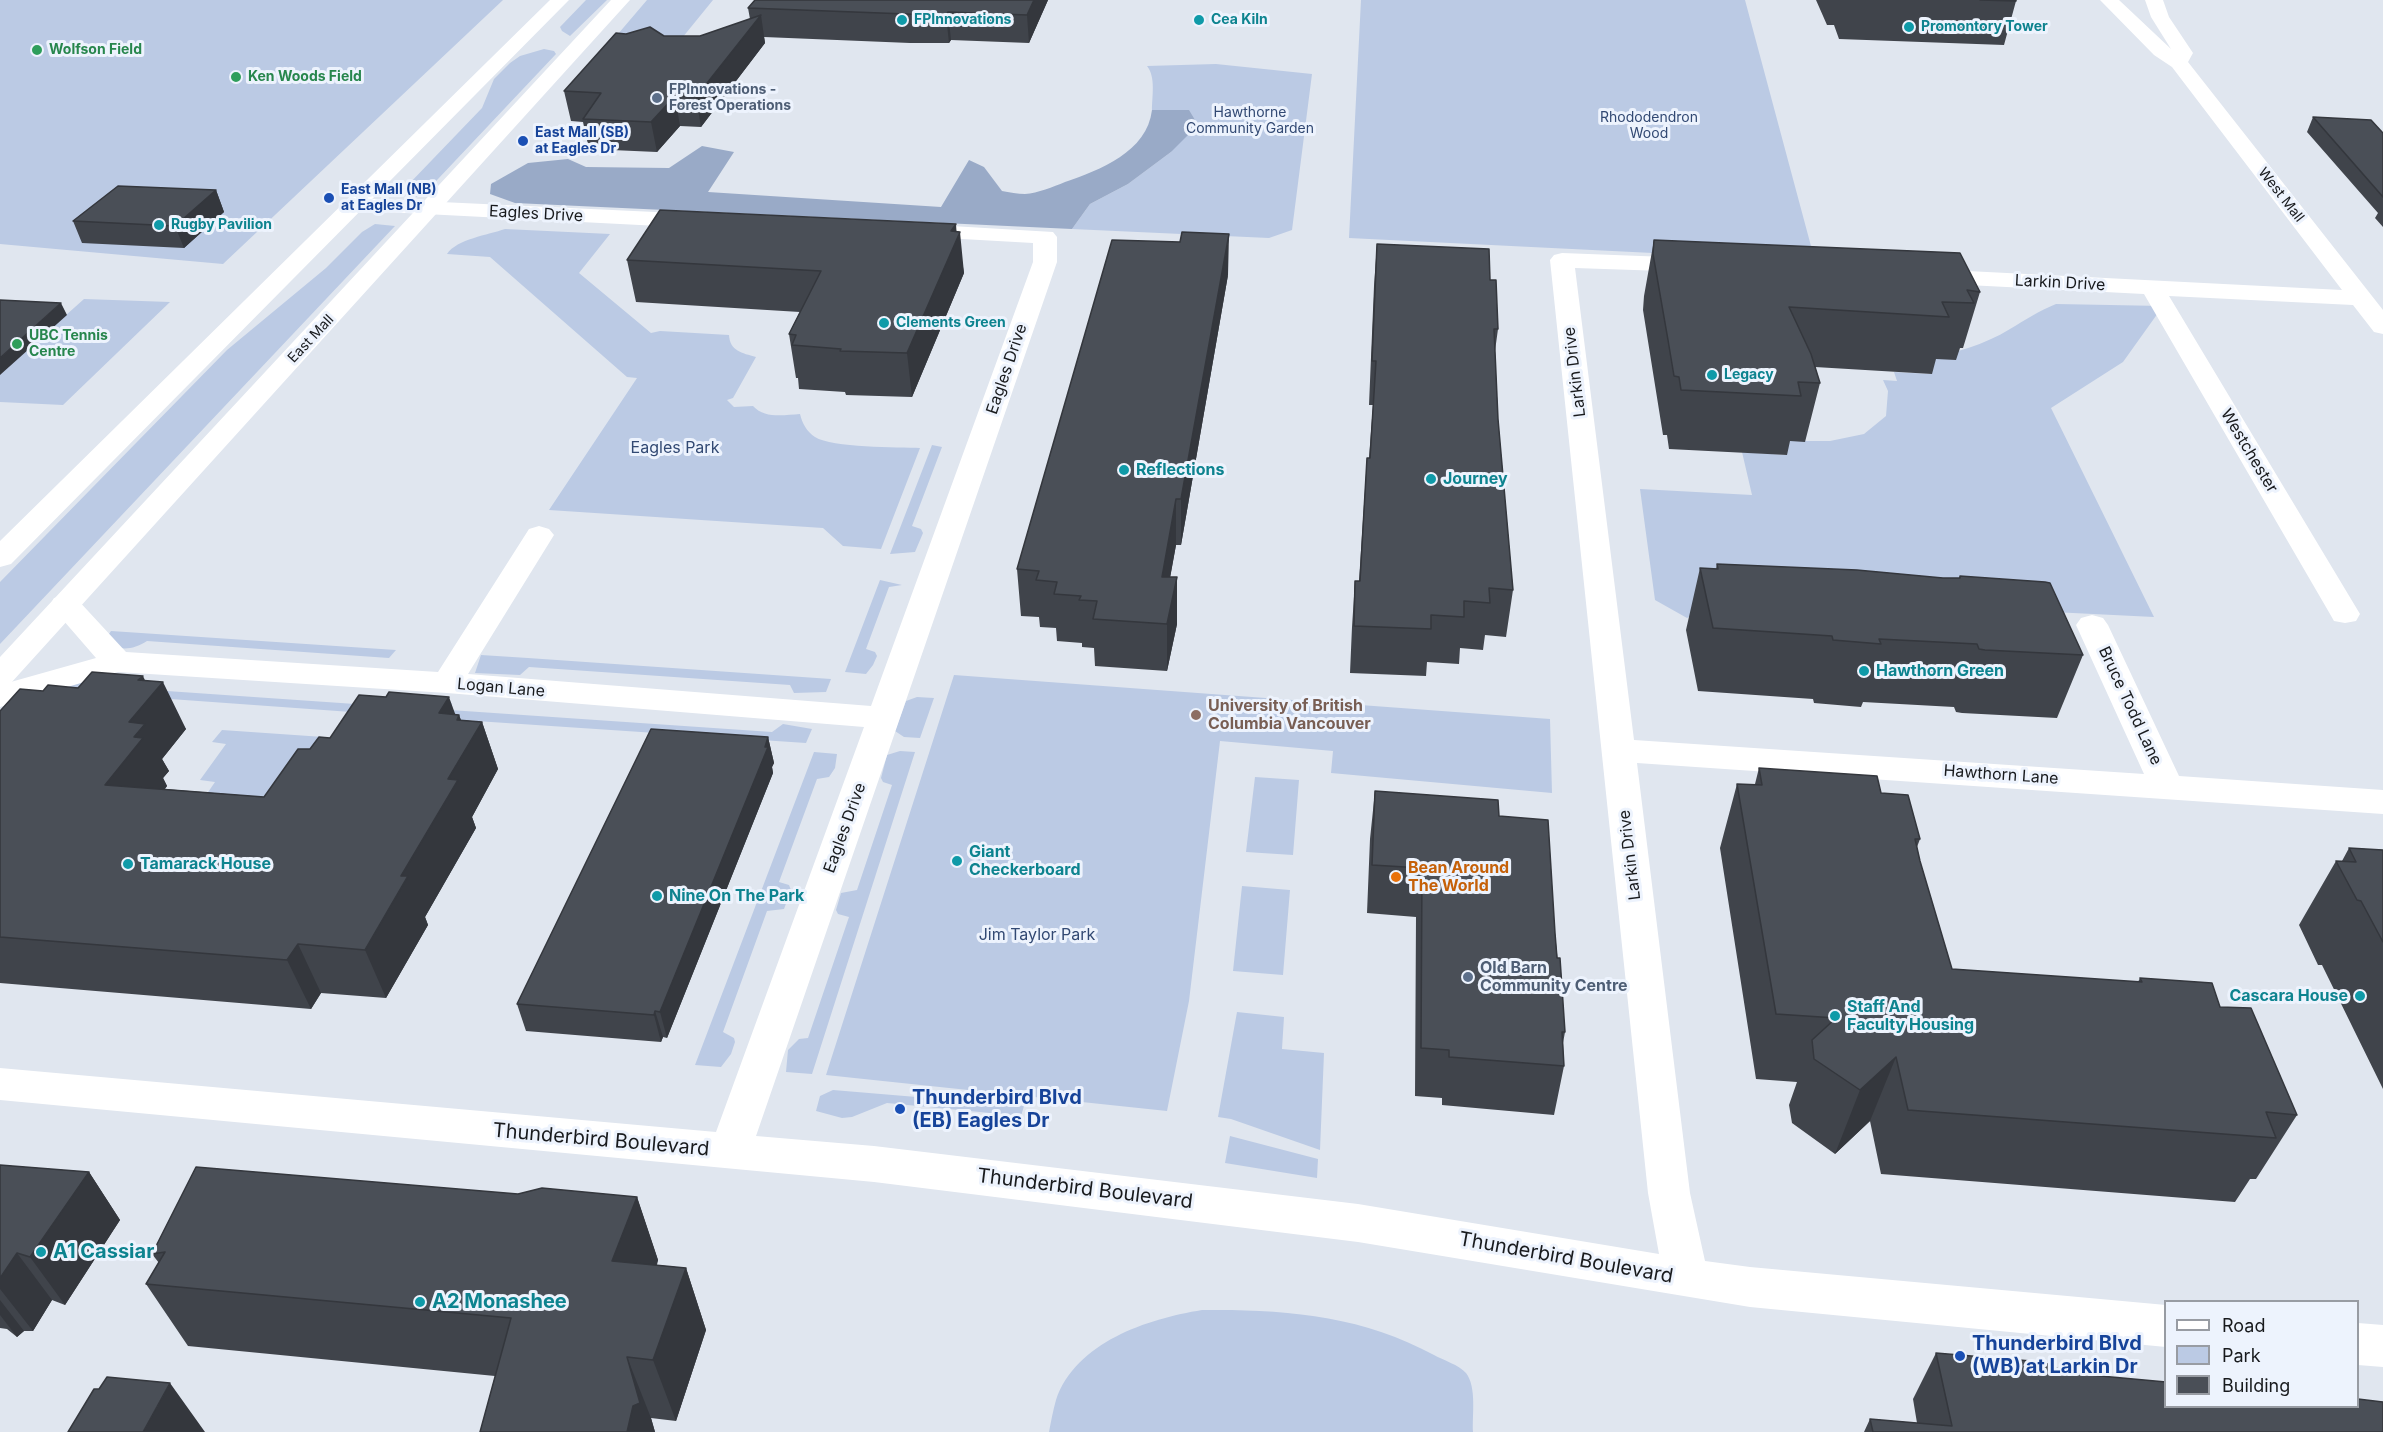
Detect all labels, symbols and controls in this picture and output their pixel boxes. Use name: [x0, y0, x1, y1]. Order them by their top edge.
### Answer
place label: FPInnovations: [914, 12, 1011, 28]
place label: Cea Kiln: [1211, 12, 1268, 28]
marker: FPInnovations: [895, 13, 909, 27]
marker: Cea Kiln: [1192, 13, 1206, 27]
place label: Promontory Tower: [1921, 19, 2048, 35]
marker: Promontory Tower: [1902, 20, 1916, 34]
place label: Wolfson Field: [49, 42, 142, 58]
marker: Wolfson Field: [30, 43, 44, 57]
place label: Ken Woods Field: [248, 69, 362, 85]
marker: Ken Woods Field: [229, 70, 243, 84]
place label: FPInnovations - Forest Operations: [669, 82, 791, 114]
marker: FPInnovations - Forest Operations: [650, 91, 664, 105]
park label: Hawthorne Community Garden: [1186, 105, 1314, 138]
park label: Rhododendron Wood: [1600, 110, 1698, 142]
place label: East Mall (SB) at Eagles Dr: [535, 125, 629, 158]
marker: East Mall (SB) at Eagles Dr: [516, 134, 530, 148]
street label: West Mall: [2255, 164, 2307, 226]
place label: East Mall (NB) at Eagles Dr: [341, 182, 436, 214]
marker: East Mall (NB) at Eagles Dr: [322, 191, 336, 205]
street label: Eagles Drive: [488, 202, 584, 226]
place label: Rugby Pavilion: [171, 217, 272, 233]
marker: Rugby Pavilion: [152, 218, 166, 232]
street label: Larkin Drive: [2014, 271, 2106, 295]
street label: East Mall: [285, 312, 337, 366]
place label: Clements Green: [896, 315, 1006, 331]
marker: Clements Green: [877, 316, 891, 330]
street label: Eagles Drive: [983, 321, 1031, 417]
street label: Larkin Drive: [1560, 326, 1590, 418]
place label: UBC Tennis Centre: [29, 328, 108, 360]
marker: UBC Tennis Centre: [10, 337, 24, 351]
place label: Legacy: [1724, 367, 1774, 383]
marker: Legacy: [1705, 368, 1719, 382]
street label: Westchester: [2216, 406, 2282, 496]
park label: Eagles Park: [631, 438, 719, 458]
place label: Reflections: [1136, 460, 1224, 480]
marker: Reflections: [1117, 463, 1131, 477]
place label: Journey: [1443, 469, 1508, 489]
marker: Journey: [1424, 472, 1438, 486]
street label: Bruce Todd Lane: [2094, 644, 2166, 768]
place label: Hawthorn Green: [1876, 661, 2004, 681]
marker: Hawthorn Green: [1857, 664, 1871, 678]
street label: Logan Lane: [456, 675, 546, 701]
place label: University of British Columbia Vancouver: [1208, 696, 1371, 734]
marker: University of British Columbia Vancouver: [1189, 708, 1203, 722]
street label: Hawthorn Lane: [1943, 761, 2059, 789]
street label: Eagles Drive: [820, 780, 870, 876]
street label: Larkin Drive: [1615, 809, 1645, 901]
place label: Giant Checkerboard: [969, 842, 1081, 880]
place label: Tamarack House: [140, 854, 271, 874]
marker: Giant Checkerboard: [950, 854, 964, 868]
marker: Tamarack House: [121, 857, 135, 871]
place label: Bean Around The World: [1408, 858, 1509, 896]
marker: Bean Around The World: [1389, 870, 1403, 884]
place label: Nine On The Park: [669, 886, 804, 906]
marker: Nine On The Park: [650, 889, 664, 903]
park label: Jim Taylor Park: [979, 925, 1095, 945]
place label: Old Barn Community Centre: [1480, 958, 1628, 996]
marker: Old Barn Community Centre: [1461, 970, 1475, 984]
place label: Cascara House: [2229, 986, 2348, 1006]
marker: Cascara House: [2353, 989, 2367, 1003]
place label: Staff And Faculty Housing: [1847, 997, 1974, 1035]
marker: Staff And Faculty Housing: [1828, 1009, 1842, 1023]
place label: Thunderbird Blvd (EB) Eagles Dr: [912, 1086, 1082, 1133]
marker: Thunderbird Blvd (EB) Eagles Dr: [893, 1102, 907, 1116]
street label: Thunderbird Boulevard: [492, 1119, 710, 1161]
street label: Thunderbird Boulevard: [976, 1164, 1194, 1214]
street label: Thunderbird Boulevard: [1457, 1227, 1675, 1289]
place label: A1 Cassiar: [53, 1240, 154, 1264]
marker: A1 Cassiar: [34, 1245, 48, 1259]
place label: A2 Monashee: [432, 1290, 567, 1314]
marker: A2 Monashee: [413, 1295, 427, 1309]
legend: [2164, 1300, 2359, 1408]
text: Road: [2222, 1315, 2265, 1336]
place label: Thunderbird Blvd (WB) at Larkin Dr: [1972, 1332, 2142, 1379]
text: Park: [2222, 1345, 2261, 1366]
marker: Thunderbird Blvd (WB) at Larkin Dr: [1953, 1349, 1967, 1363]
text: Building: [2222, 1375, 2290, 1396]

